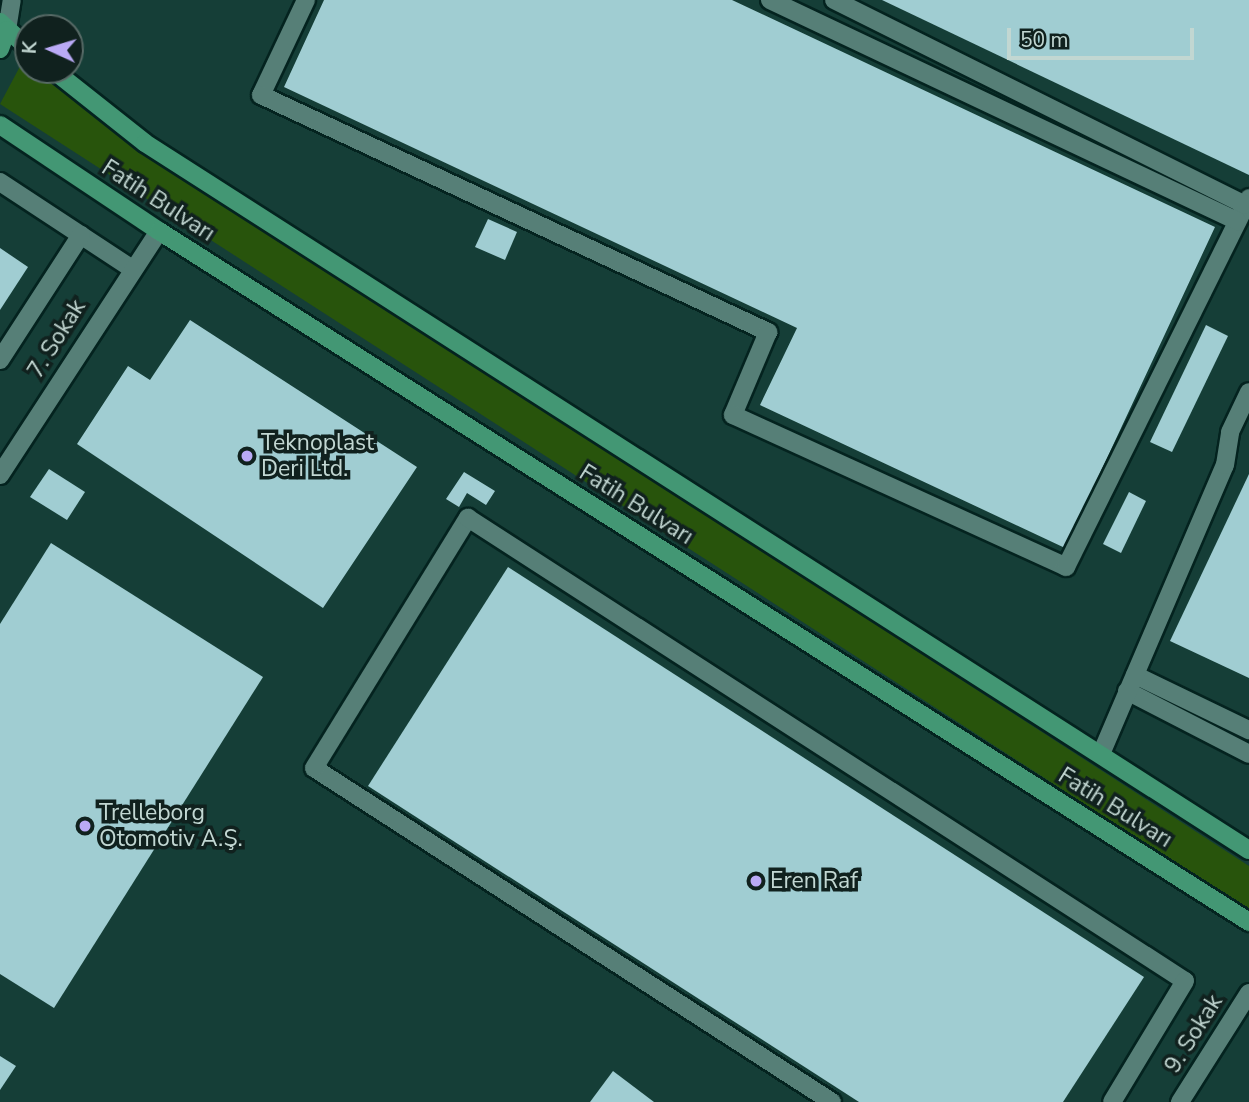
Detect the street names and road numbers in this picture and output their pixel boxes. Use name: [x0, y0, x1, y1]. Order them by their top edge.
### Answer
street label: Fatih Bulvarı: [96, 154, 220, 248]
street label: 7. Sokak: [22, 295, 92, 383]
street label: Fatih Bulvarı: [574, 459, 698, 551]
street label: Fatih Bulvarı: [1053, 762, 1177, 854]
street label: 9. Sokak: [1159, 990, 1229, 1078]

